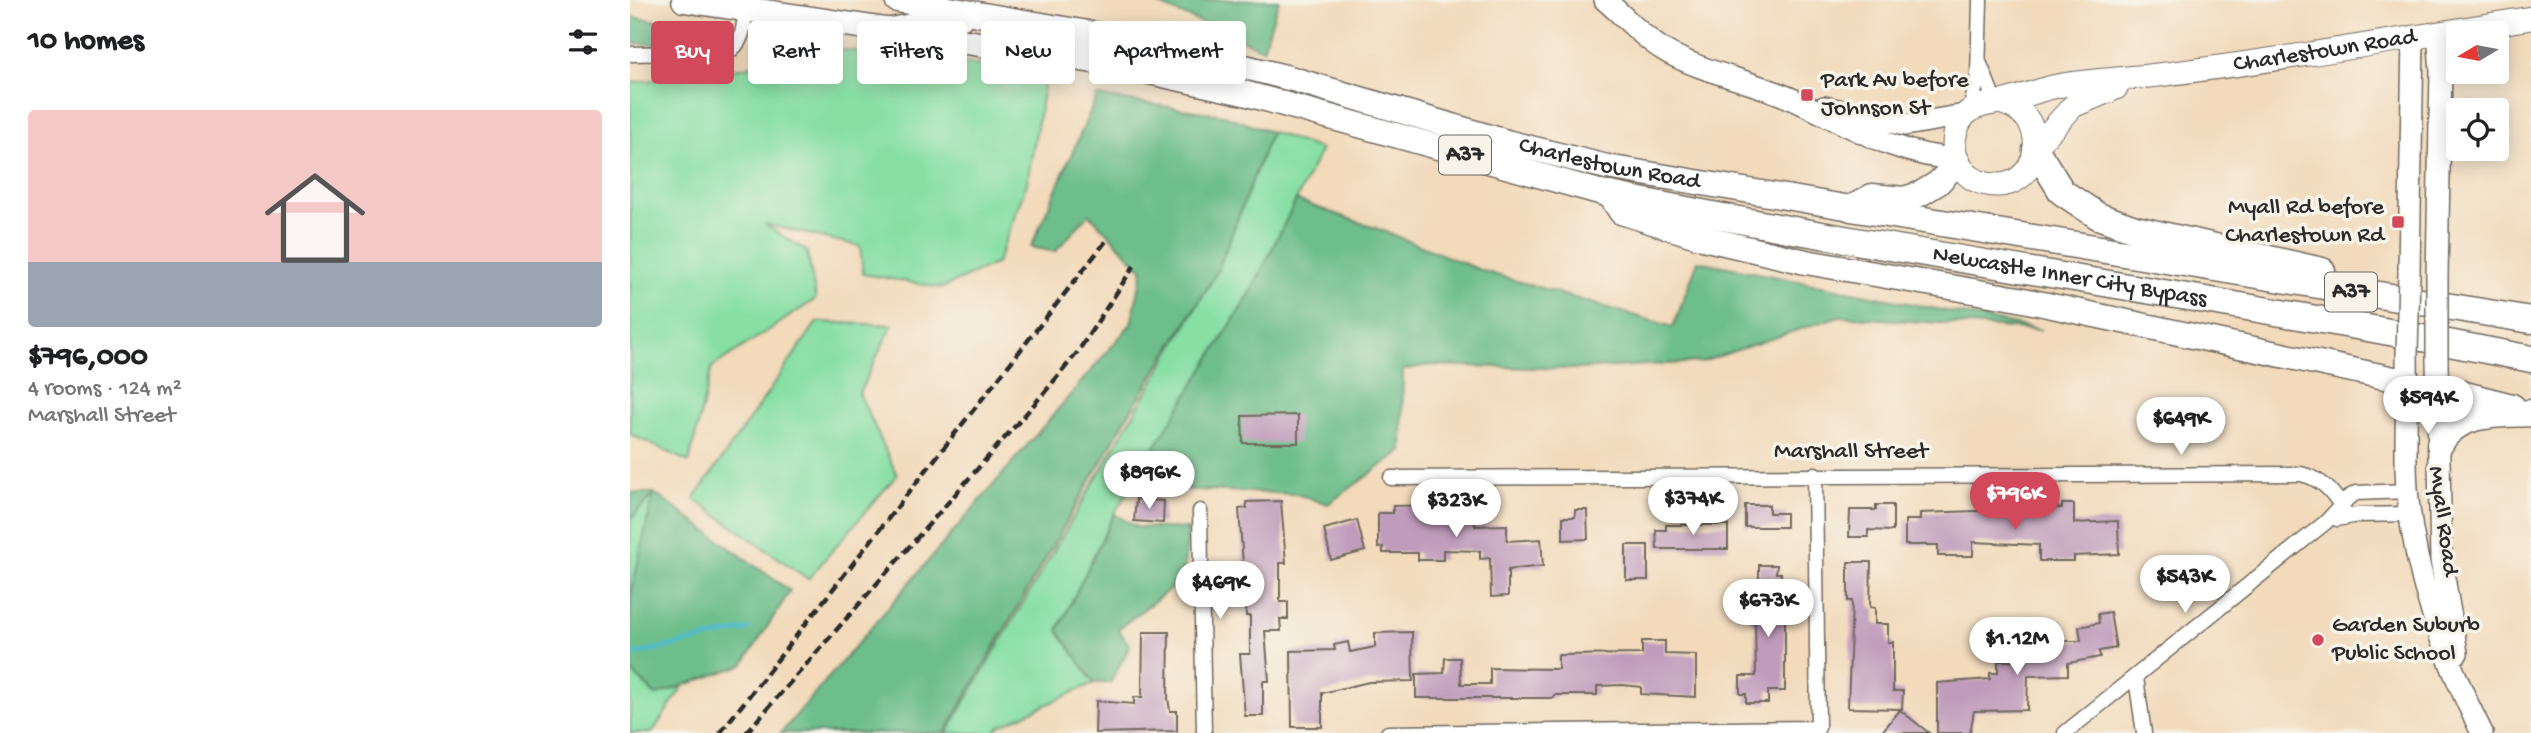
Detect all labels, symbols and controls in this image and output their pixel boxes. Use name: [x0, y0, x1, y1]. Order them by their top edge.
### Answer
chip: Buy: [651, 21, 734, 84]
chip: Rent: [748, 21, 843, 84]
chip: Filters: [857, 21, 967, 84]
chip: New: [981, 21, 1075, 84]
chip: Apartment: [1089, 21, 1246, 84]
north arrow: [2446, 21, 2510, 84]
map controls: [2446, 21, 2509, 161]
street label: Charlestown Road: [2231, 22, 2420, 80]
icon: filters: [564, 23, 602, 61]
text: 10 homes: [28, 25, 144, 60]
place label: Park Av before Johnson St: [1820, 67, 1969, 124]
marker: Park Av before Johnson St: [1799, 87, 1815, 103]
button: locate: [2446, 98, 2509, 161]
street label: Charlestown Road: [1516, 131, 1704, 197]
road number: A37: [1439, 136, 1491, 174]
icon: home: [252, 155, 378, 281]
place label: Myall Rd before Charlestown Rd: [2225, 194, 2386, 251]
marker: Myall Rd before Charlestown Rd: [2390, 214, 2406, 230]
street label: Newcastle Inner City Bypass: [1930, 240, 2210, 315]
road number: A37: [2325, 272, 2377, 312]
text: $796,000: [28, 341, 148, 376]
text: 4 rooms · 124 m²: [28, 376, 182, 403]
pin: $594K: [2379, 376, 2477, 436]
text: $594K: [2399, 385, 2457, 412]
pin: $649K: [2132, 398, 2230, 457]
text: Marshall Street: [28, 403, 175, 430]
text: $649K: [2152, 406, 2210, 433]
street label: Marshall Street: [1774, 438, 1930, 467]
pin: $896K: [1100, 452, 1198, 511]
text: $896K: [1120, 460, 1178, 487]
street label: Myall Road: [2420, 464, 2464, 580]
pin: $796K: [1966, 472, 2064, 532]
pin: $374K: [1644, 477, 1742, 537]
pin: $323K: [1407, 480, 1505, 539]
text: $796K: [1986, 481, 2044, 508]
text: $374K: [1664, 486, 1722, 513]
text: $323K: [1427, 488, 1485, 515]
pin: $543K: [2136, 556, 2234, 615]
pin: $469K: [1171, 562, 1269, 621]
text: $543K: [2156, 564, 2214, 591]
text: $469K: [1191, 570, 1249, 597]
pin: $673K: [1719, 580, 1817, 639]
text: $673K: [1739, 588, 1797, 615]
place label: Garden Suburb Public School: [2331, 612, 2480, 669]
pin: $1.12M: [1960, 618, 2074, 677]
text: $1.12M: [1985, 626, 2049, 653]
marker: Garden Suburb Public School: [2310, 632, 2326, 648]

